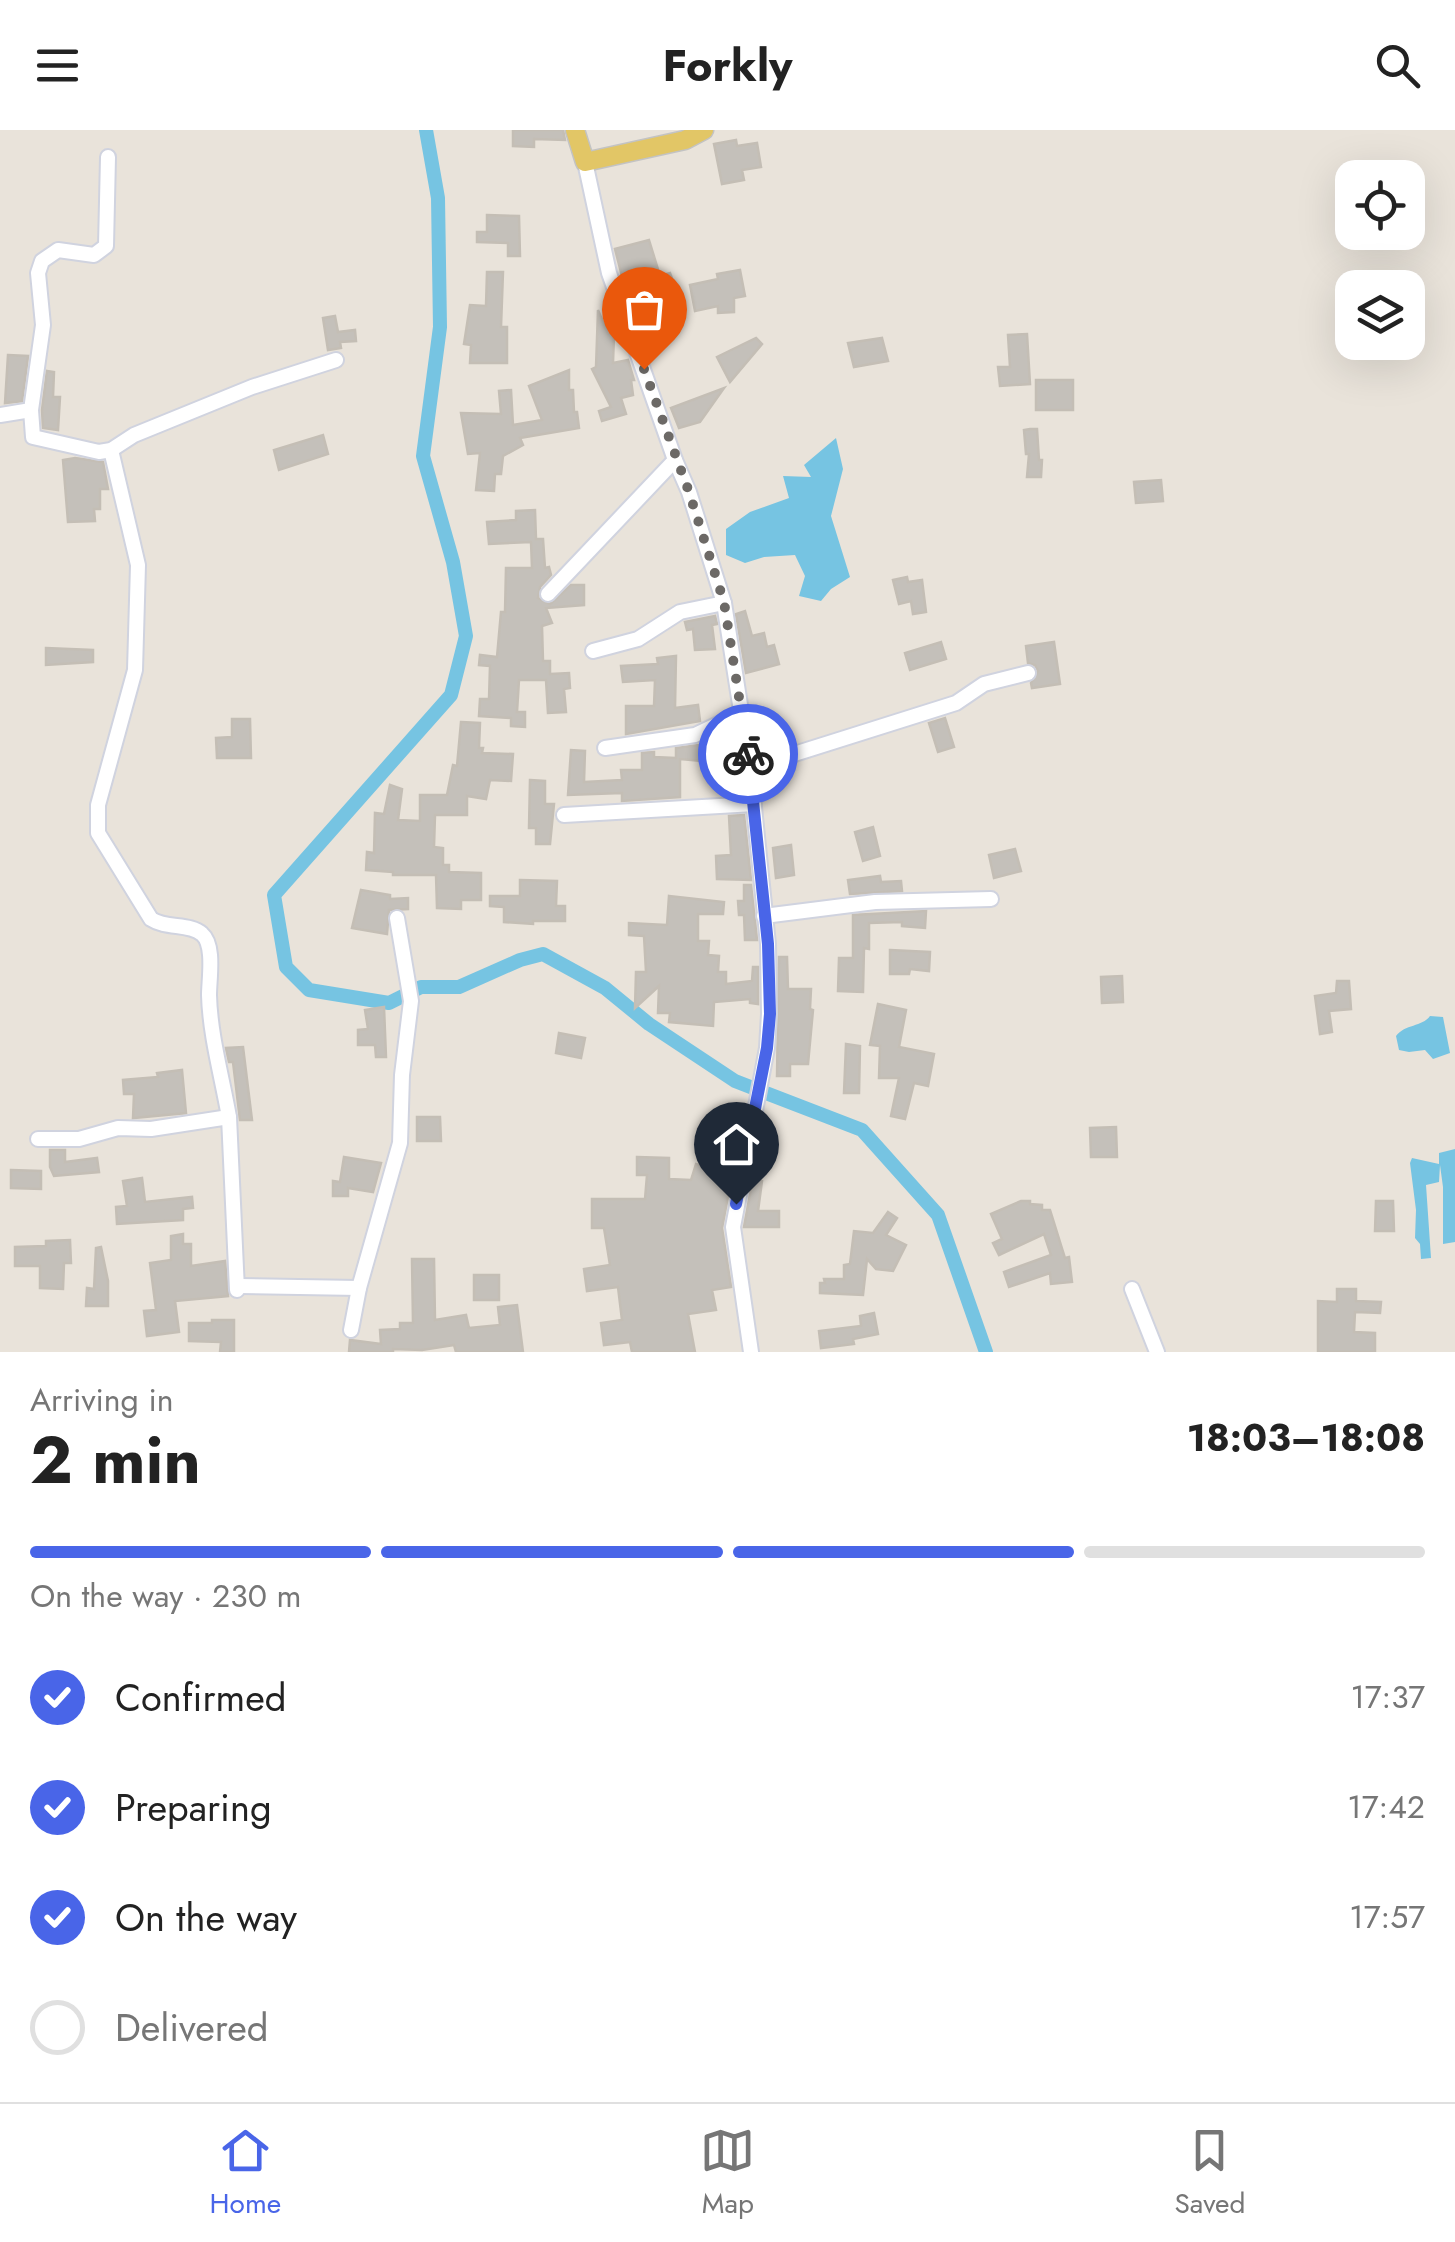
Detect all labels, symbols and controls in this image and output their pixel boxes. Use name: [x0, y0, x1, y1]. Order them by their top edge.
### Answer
text: Forkly: [662, 33, 793, 98]
icon: menu: [30, 38, 85, 93]
icon: search: [1370, 38, 1425, 93]
map controls: [1335, 160, 1425, 360]
button: locate: [1335, 160, 1425, 250]
pin: [602, 267, 687, 370]
button: layers: [1335, 270, 1425, 360]
icon: bag: [617, 282, 672, 337]
courier: [698, 704, 798, 804]
icon: bike: [721, 727, 776, 782]
pin: [694, 1102, 779, 1205]
icon: home: [709, 1117, 764, 1172]
text: Arriving in: [30, 1377, 174, 1423]
text: 18:03–18:08: [1187, 1410, 1425, 1465]
text: 2 min: [30, 1413, 201, 1507]
text: On the way · 230 m: [30, 1573, 302, 1619]
icon: check: [30, 1670, 85, 1725]
text: Confirmed: [115, 1670, 286, 1725]
text: 17:37: [1350, 1674, 1425, 1720]
icon: check: [30, 1780, 85, 1835]
text: Preparing: [115, 1780, 272, 1835]
text: 17:42: [1347, 1784, 1425, 1830]
icon: check: [30, 1890, 85, 1945]
text: On the way: [115, 1890, 297, 1945]
text: 17:57: [1349, 1894, 1425, 1940]
text: Delivered: [115, 2000, 268, 2055]
tab: Home: [210, 2123, 281, 2224]
tab: Map: [700, 2123, 755, 2224]
tab: Saved: [1174, 2123, 1245, 2224]

